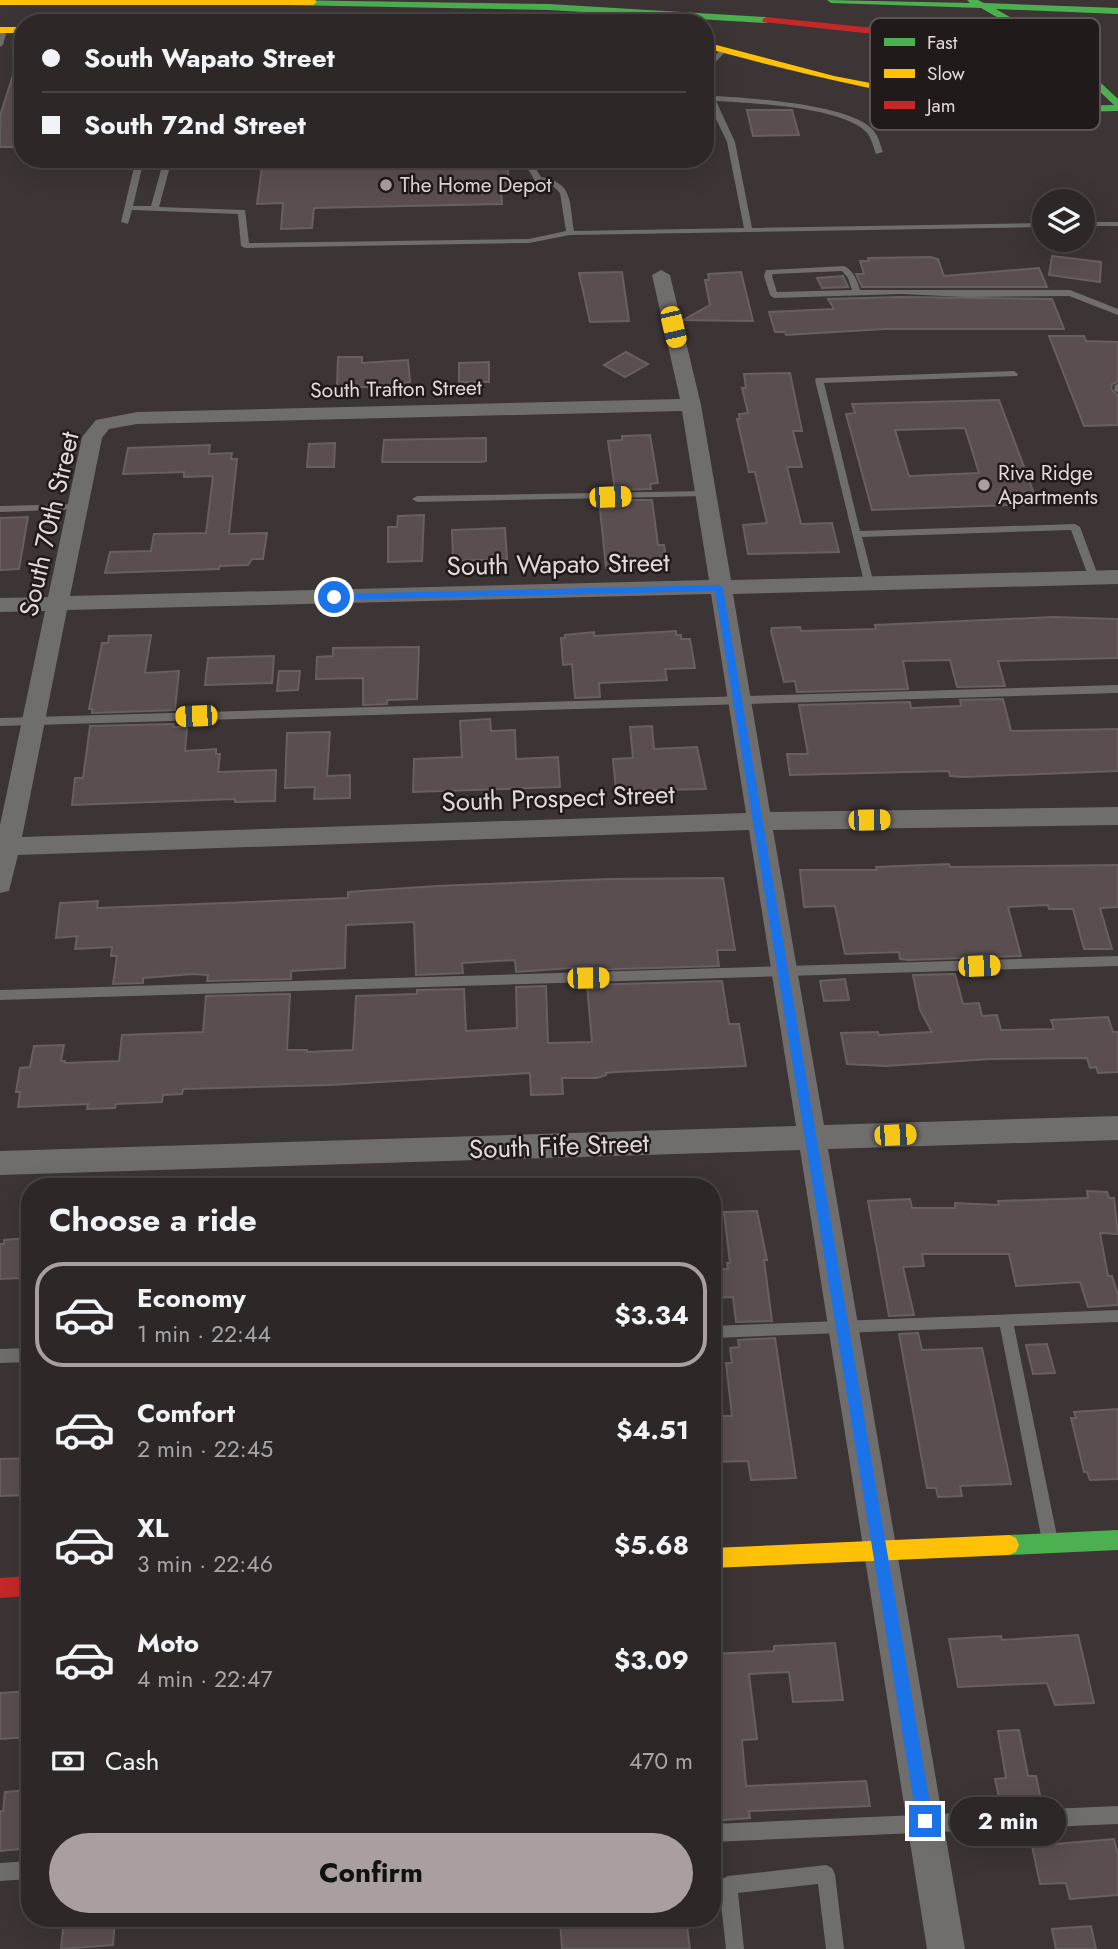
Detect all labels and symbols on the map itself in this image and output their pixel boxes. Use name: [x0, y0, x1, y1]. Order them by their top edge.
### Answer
legend: [870, 18, 1100, 130]
text: Fast: [927, 29, 958, 56]
text: Slow: [927, 60, 965, 87]
text: Jam: [924, 92, 956, 119]
place label: The Home Depot: [400, 170, 551, 200]
marker: The Home Depot: [378, 177, 394, 193]
car: [659, 304, 688, 350]
street label: South Trafton Street: [310, 373, 482, 405]
street label: South 70th Street: [9, 427, 89, 620]
place label: Riva Ridge Apartments: [998, 458, 1098, 512]
marker: Riva Ridge Apartments: [976, 477, 992, 493]
car: [589, 486, 632, 508]
street label: South Wapato Street: [446, 543, 671, 585]
route start: [318, 581, 350, 613]
car: [175, 705, 218, 727]
street label: South Prospect Street: [441, 775, 676, 821]
car: [848, 809, 891, 831]
car: [958, 955, 1001, 977]
car: [567, 967, 610, 989]
street label: South Fife Street: [468, 1124, 650, 1168]
car: [874, 1124, 917, 1146]
callout: 2 min: [950, 1797, 1065, 1846]
route end: [909, 1805, 941, 1837]

